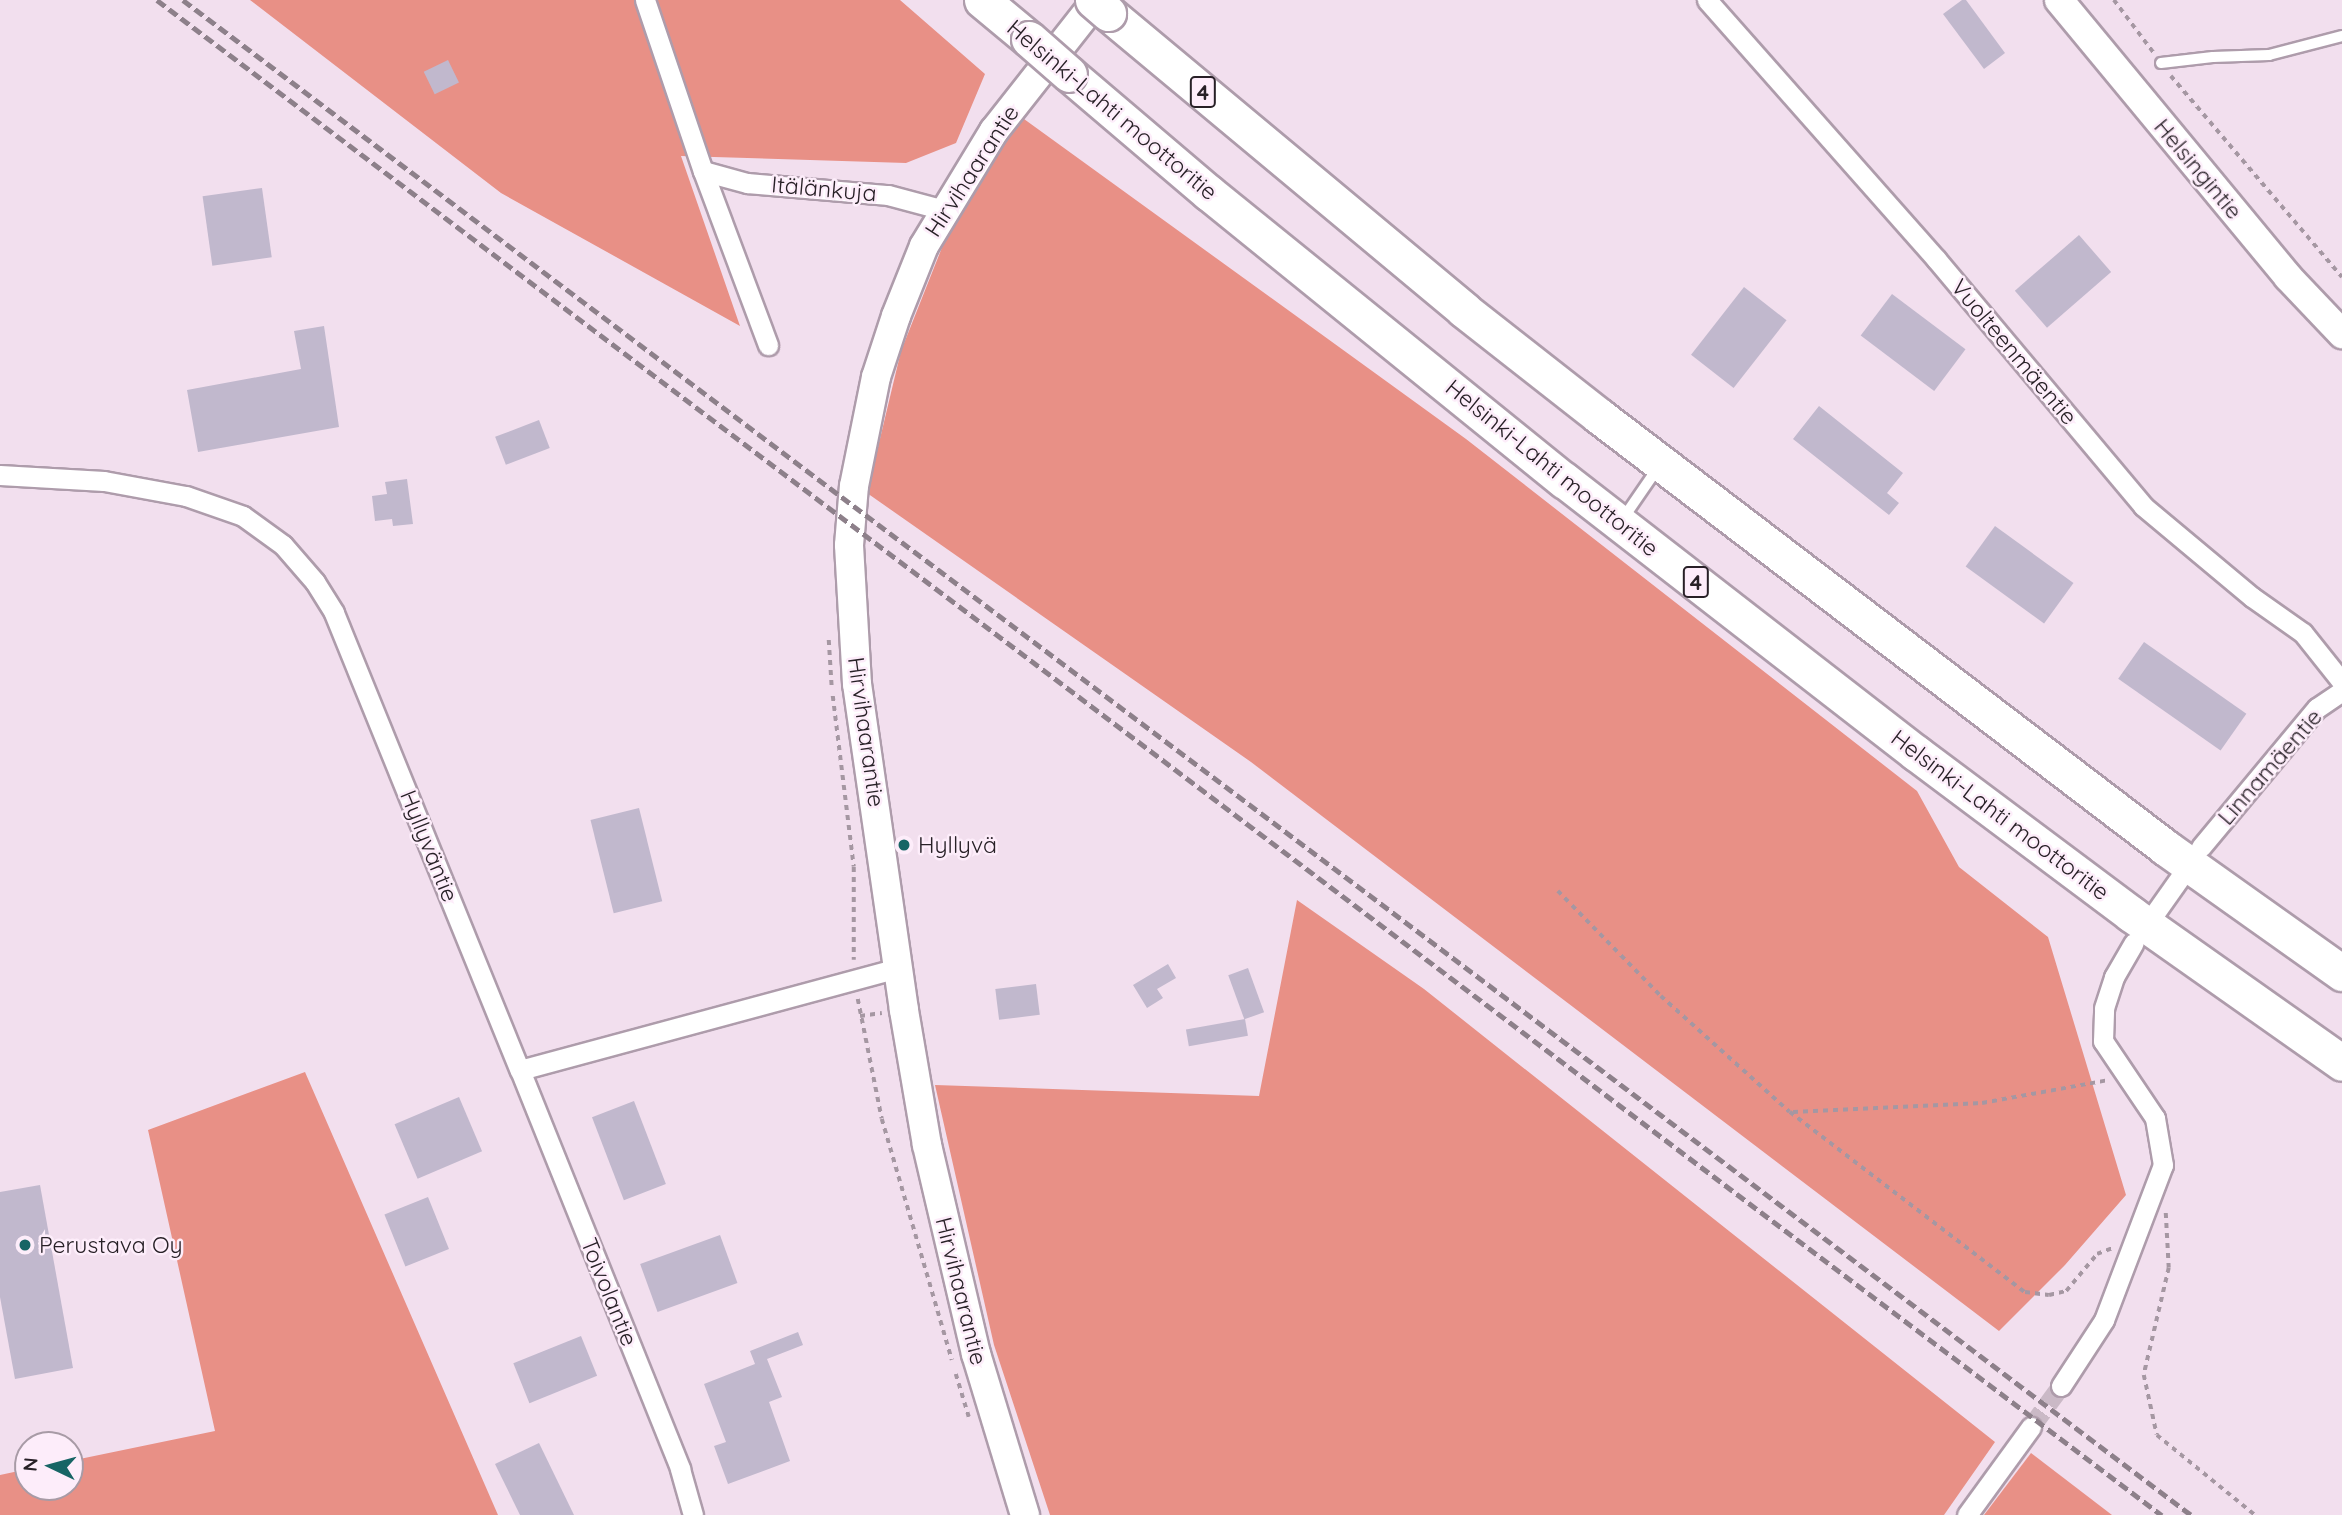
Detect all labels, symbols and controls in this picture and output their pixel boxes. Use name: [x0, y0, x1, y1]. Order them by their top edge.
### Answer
street label: Helsinki-Lahti moottoritie: [1001, 14, 1223, 206]
road number: 4: [1189, 74, 1217, 110]
street label: Hirvihaarantie: [919, 100, 1025, 242]
street label: Helsingintie: [2148, 113, 2248, 225]
street label: Itälänkuja: [770, 171, 878, 207]
street label: Vuolteenmäentie: [1945, 274, 2083, 430]
street label: Helsinki-Lahti moottoritie: [1440, 374, 1664, 562]
road number: 4: [1682, 564, 1710, 600]
street label: Hirvihaarantie: [842, 655, 890, 809]
street label: Linnamäentie: [2212, 703, 2328, 831]
street label: Helsinki-Lahti moottoritie: [1886, 724, 2114, 906]
street label: Hyllyväntie: [394, 786, 464, 906]
place label: Hyllyvä: [918, 831, 997, 859]
marker: Hyllyvä: [896, 837, 912, 853]
street label: Hirvihaarantie: [929, 1214, 993, 1368]
place label: Perustava Oy: [39, 1231, 183, 1259]
street label: Toivolantie: [575, 1234, 643, 1350]
marker: Perustava Oy: [17, 1237, 33, 1253]
north arrow: [14, 1431, 84, 1501]
text: N: [18, 1456, 43, 1472]

